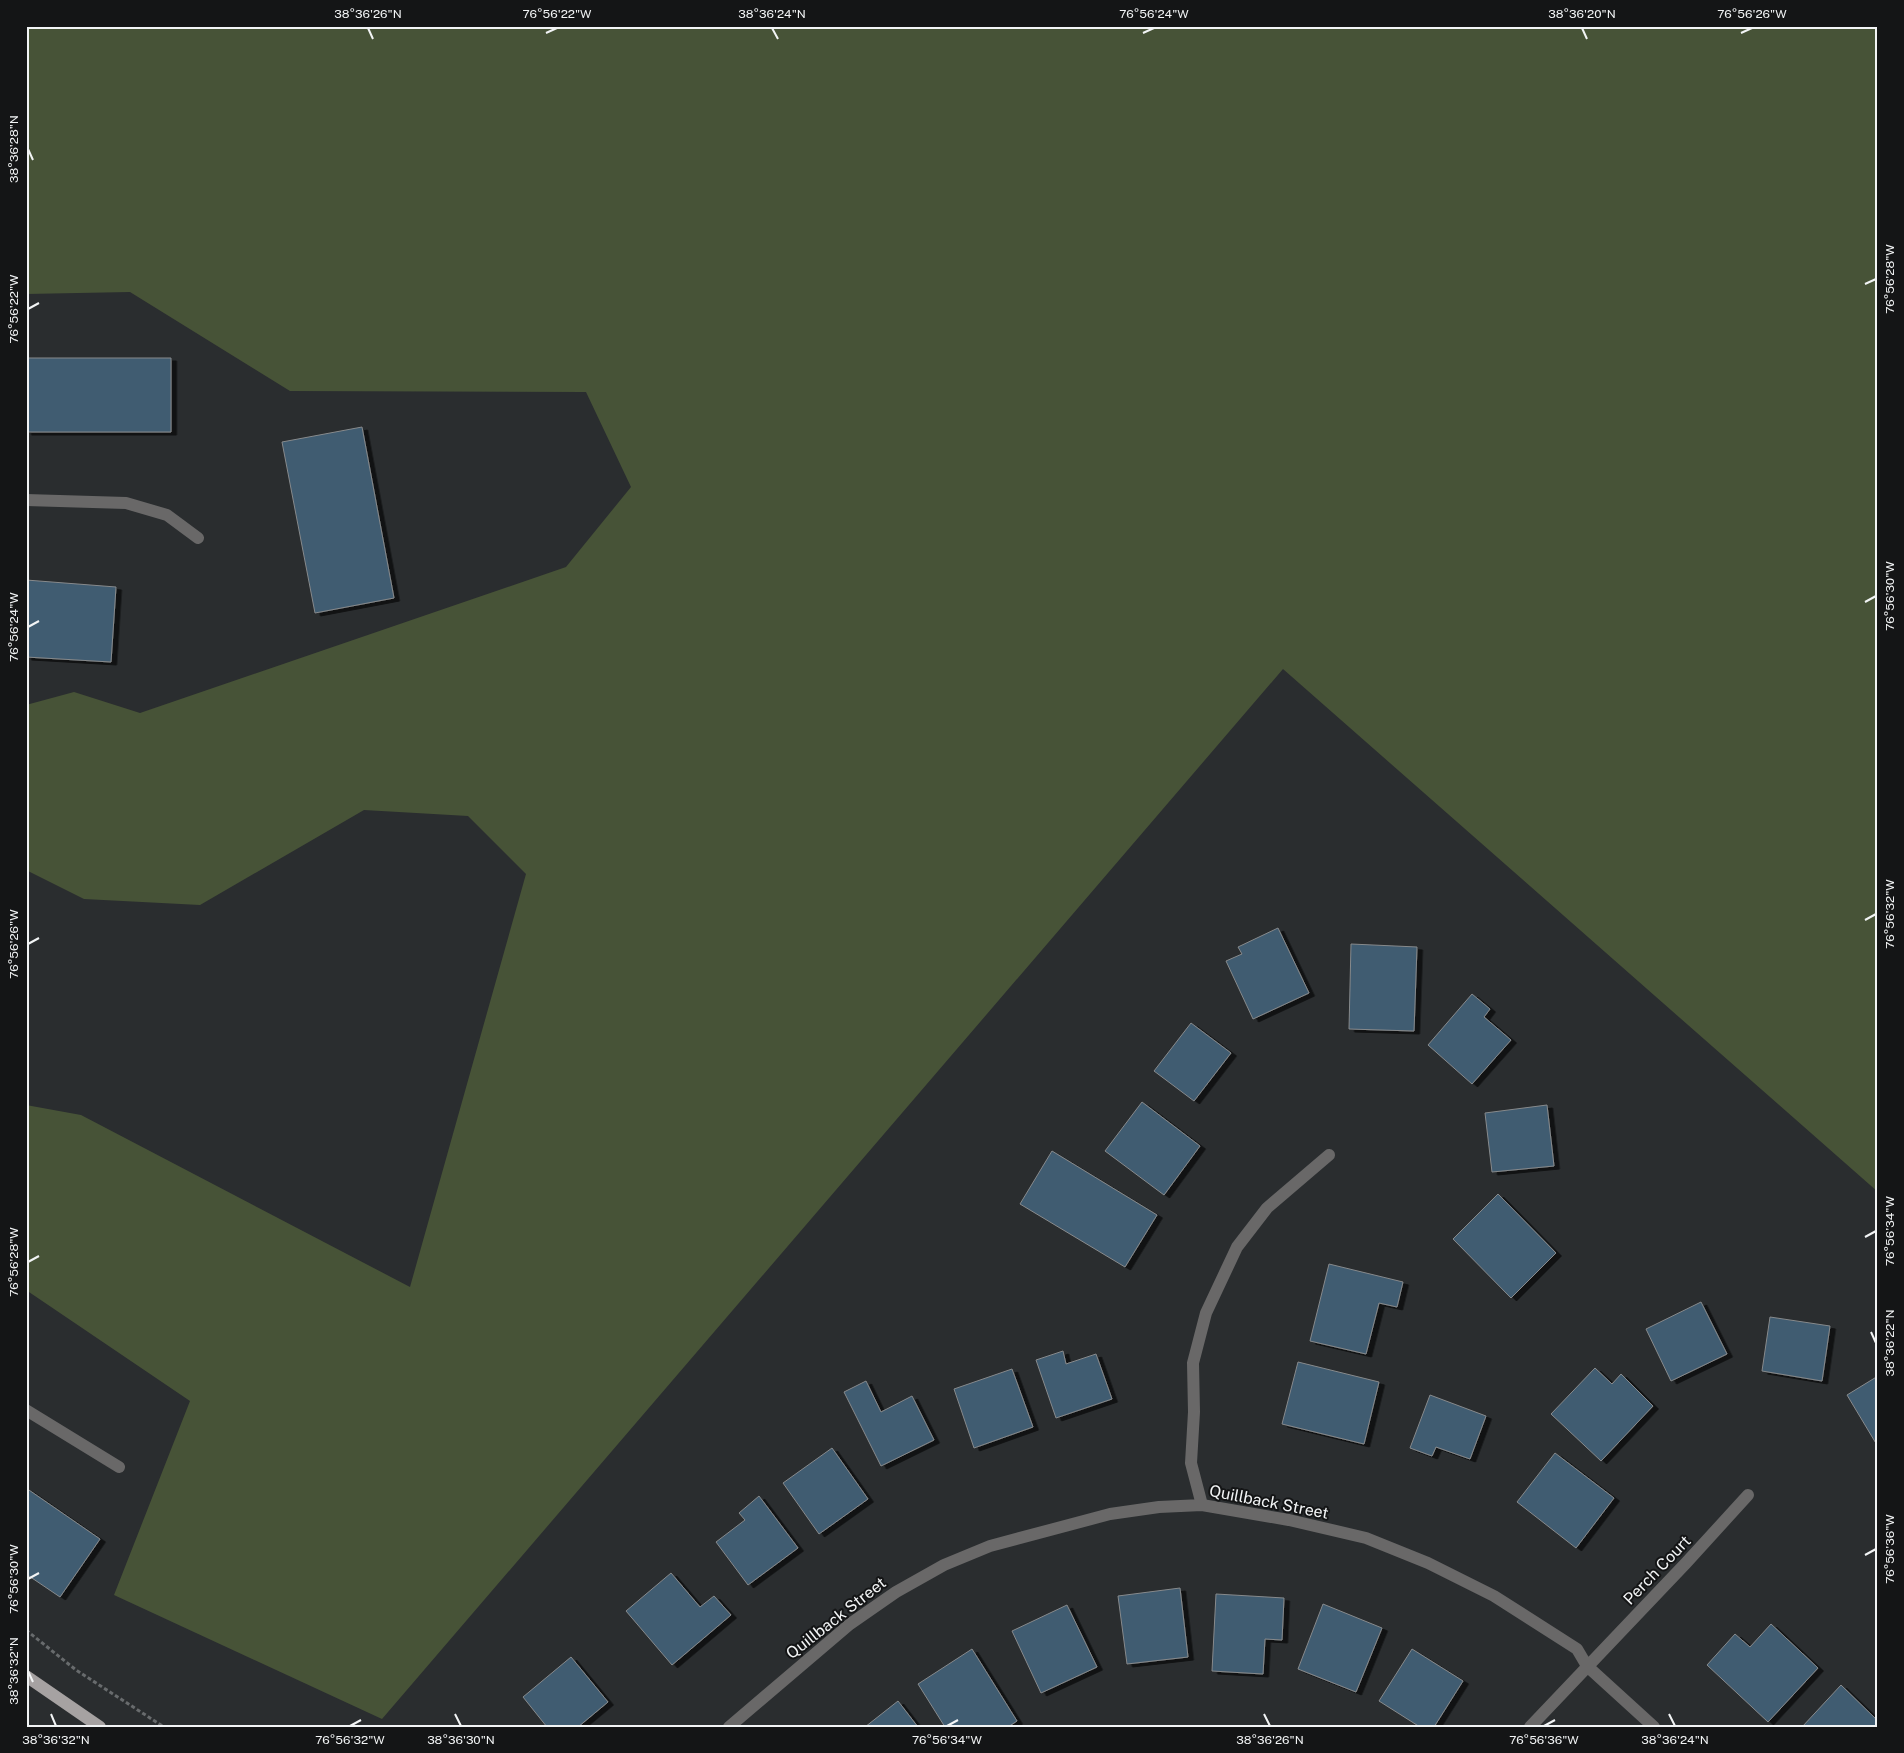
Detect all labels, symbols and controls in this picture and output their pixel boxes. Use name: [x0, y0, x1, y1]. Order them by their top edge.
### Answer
text: 38°36'26"N: [334, 7, 402, 21]
text: 76°56'22"W: [523, 7, 592, 21]
text: 38°36'24"N: [738, 7, 806, 21]
text: 76°56'24"W: [1119, 7, 1189, 21]
text: 38°36'20"N: [1548, 7, 1616, 21]
text: 76°56'26"W: [1717, 7, 1787, 21]
text: 38°36'28"N: [7, 115, 21, 183]
text: 76°56'28"W: [1883, 244, 1897, 314]
text: 76°56'22"W: [7, 274, 21, 343]
text: 76°56'30"W: [1883, 561, 1897, 631]
text: 76°56'24"W: [7, 592, 21, 662]
text: 76°56'32"W: [1883, 879, 1897, 949]
text: 76°56'26"W: [7, 909, 21, 979]
text: 76°56'34"W: [1883, 1196, 1897, 1266]
text: 76°56'28"W: [7, 1227, 21, 1297]
text: 38°36'22"N: [1883, 1309, 1897, 1377]
street label: Quillback Street: [1208, 1481, 1330, 1523]
text: 76°56'36"W: [1883, 1514, 1897, 1584]
street label: Perch Court: [1619, 1532, 1695, 1608]
text: 76°56'30"W: [7, 1544, 21, 1614]
street label: Quillback Street: [782, 1573, 890, 1663]
text: 38°36'32"N: [7, 1637, 21, 1705]
text: 38°36'32"N: [22, 1733, 90, 1747]
text: 76°56'32"W: [315, 1733, 385, 1747]
text: 38°36'30"N: [427, 1733, 495, 1747]
text: 76°56'34"W: [912, 1733, 982, 1747]
text: 38°36'26"N: [1236, 1733, 1304, 1747]
text: 76°56'36"W: [1509, 1733, 1579, 1747]
text: 38°36'24"N: [1641, 1733, 1709, 1747]

